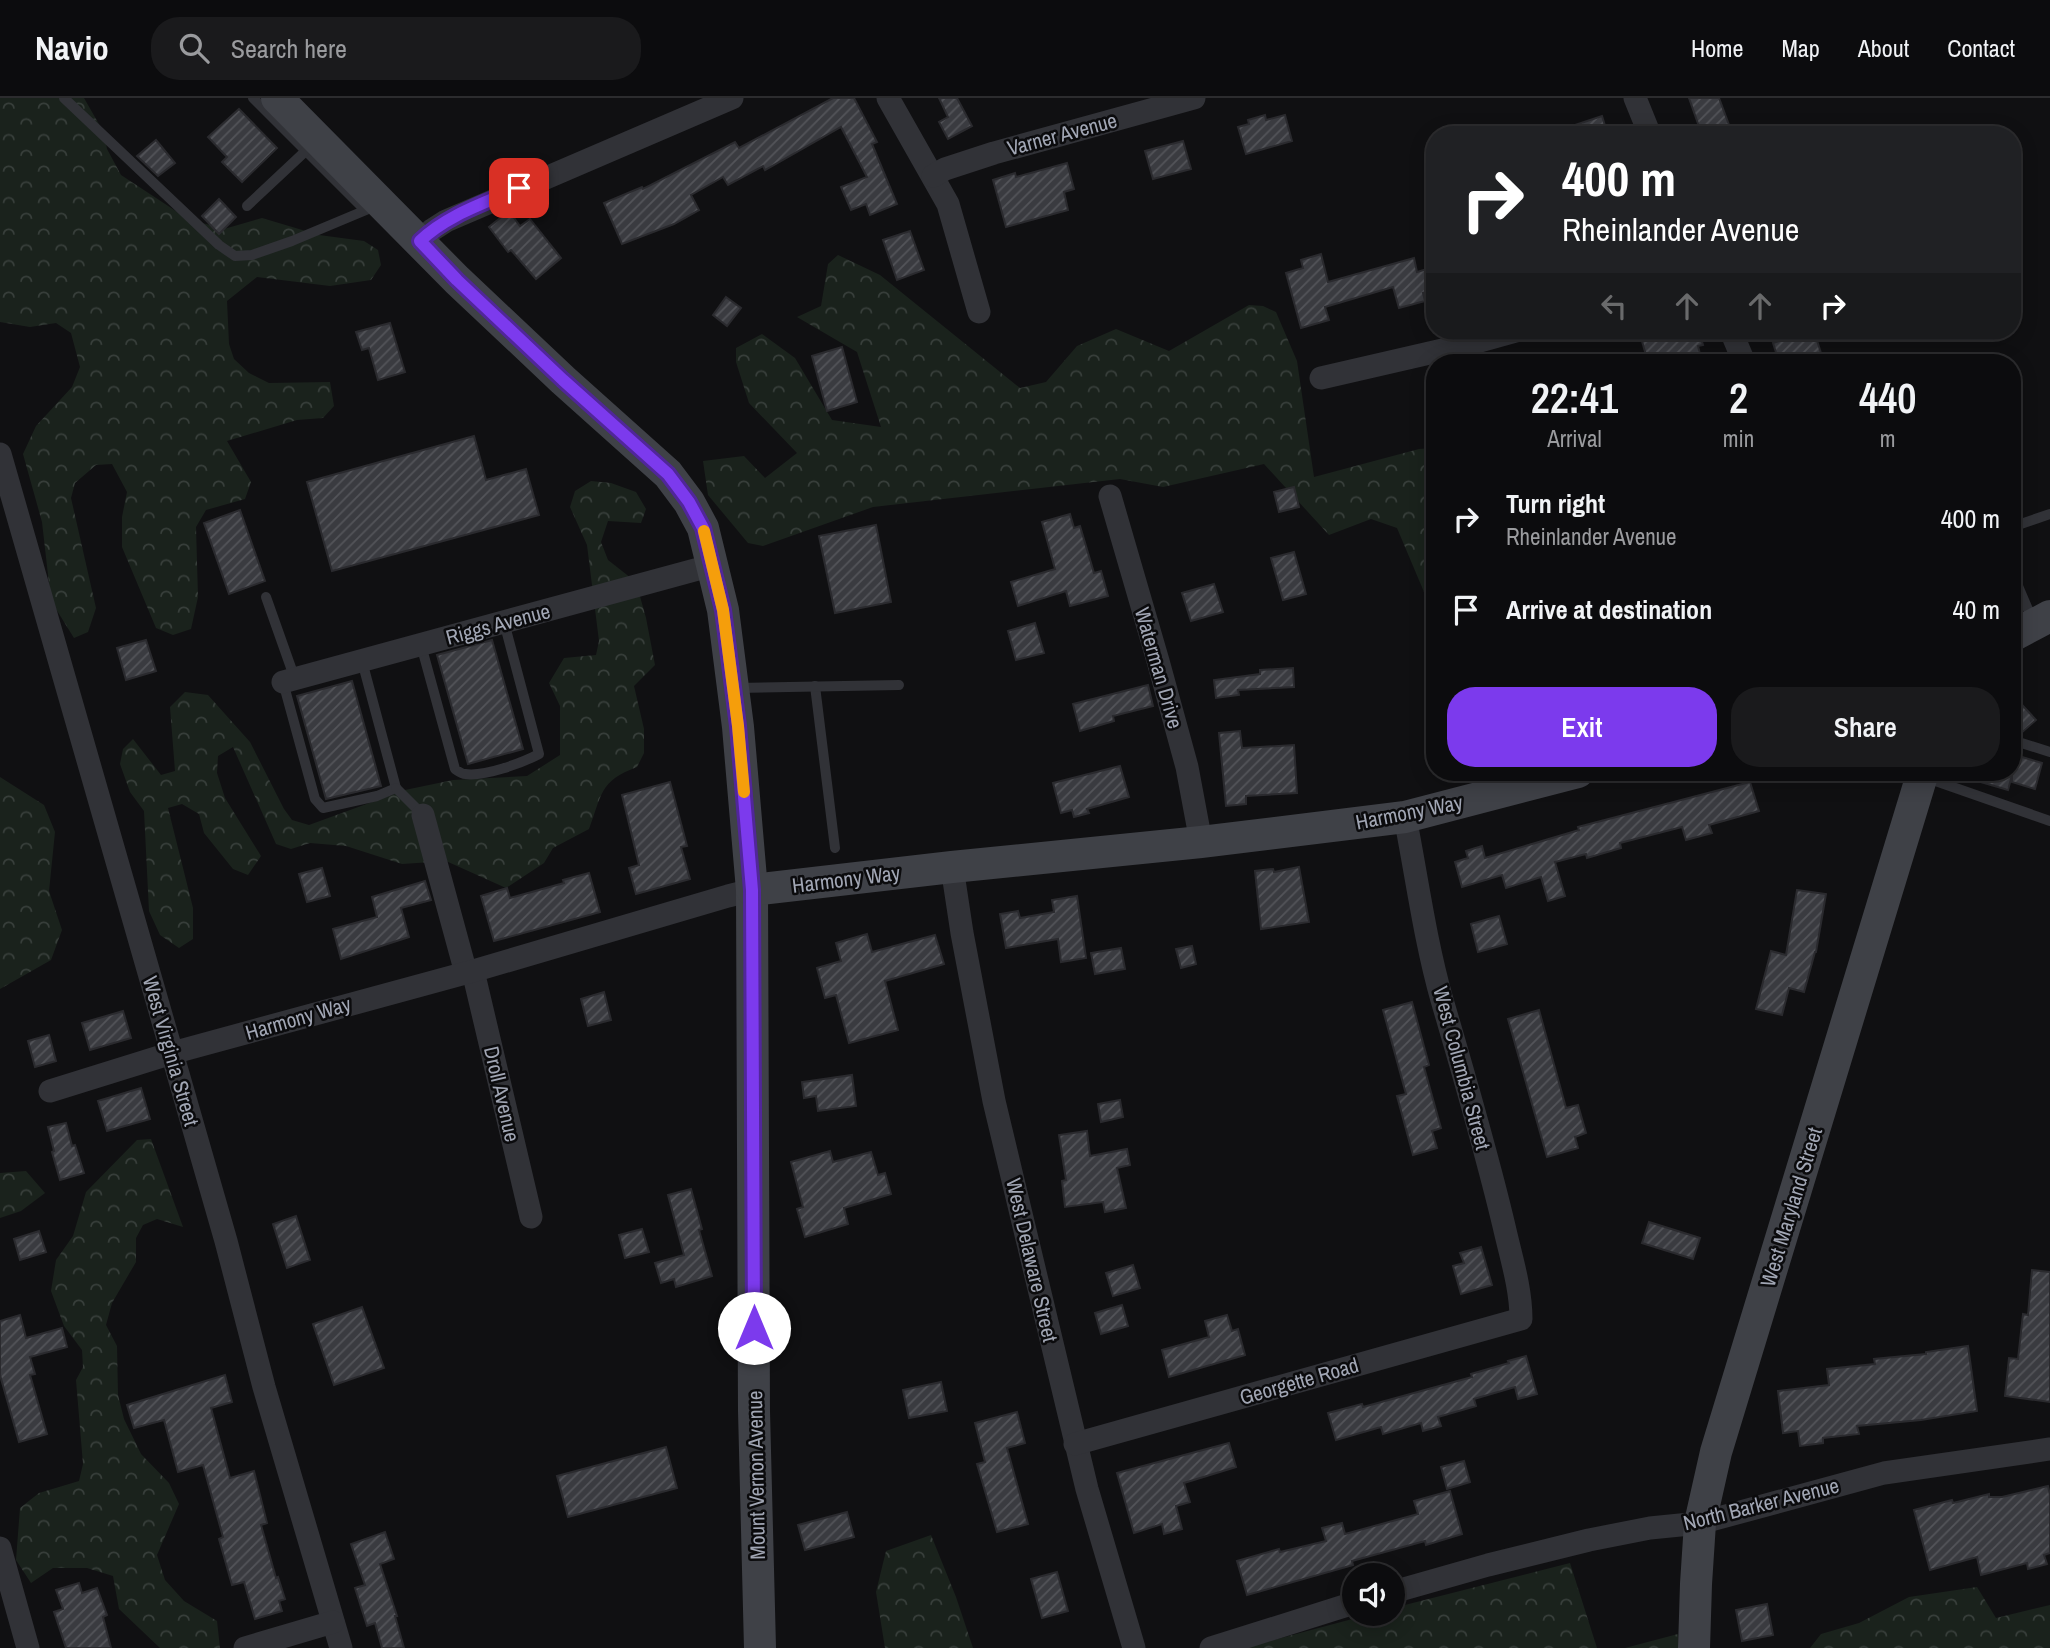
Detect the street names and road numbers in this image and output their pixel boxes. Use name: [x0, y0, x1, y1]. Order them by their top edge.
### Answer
street label: Varner Avenue: [1004, 105, 1120, 163]
street label: Riggs Avenue: [443, 596, 553, 652]
street label: Waterman Drive: [1128, 604, 1190, 732]
street label: Harmony Way: [1353, 787, 1465, 837]
street label: Harmony Way: [790, 858, 902, 900]
street label: West Virginia Street: [136, 973, 206, 1129]
street label: West Columbia Street: [1426, 983, 1498, 1153]
street label: Harmony Way: [242, 989, 354, 1047]
street label: Droll Avenue: [477, 1043, 527, 1145]
street label: West Maryland Street: [1753, 1124, 1829, 1290]
street label: West Delaware Street: [999, 1175, 1065, 1345]
street label: Georgette Road: [1236, 1350, 1362, 1412]
street label: Mount Vernon Avenue: [740, 1390, 772, 1560]
street label: North Barker Avenue: [1680, 1471, 1842, 1537]

